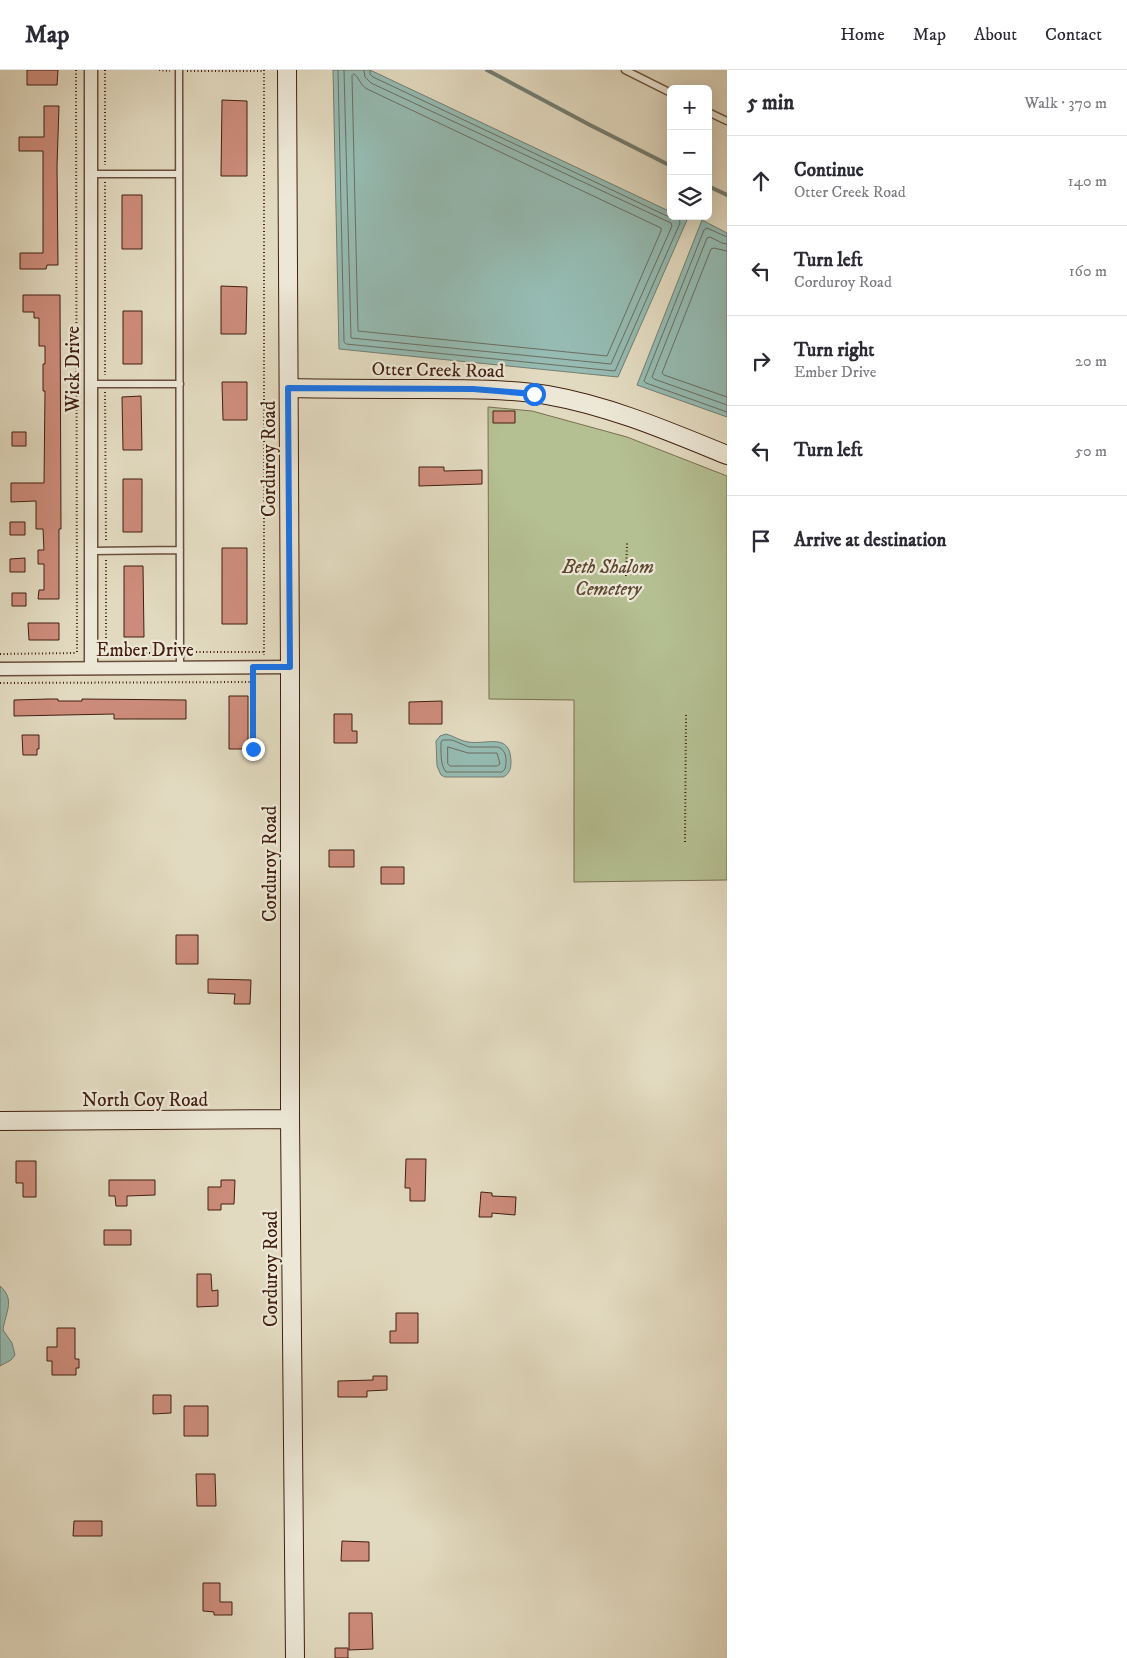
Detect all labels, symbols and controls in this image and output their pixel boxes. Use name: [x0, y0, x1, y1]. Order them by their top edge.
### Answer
text: Map: [25, 20, 69, 50]
text: Home: [840, 24, 885, 46]
text: Map: [913, 24, 946, 46]
text: About: [974, 24, 1017, 46]
text: Contact: [1045, 24, 1102, 46]
map controls: [667, 85, 712, 220]
button: +: [667, 85, 712, 130]
text: 5 min: [747, 90, 794, 116]
text: Walk · 370 m: [1025, 93, 1107, 113]
button: −: [667, 130, 712, 175]
text: Continue: [794, 159, 864, 182]
icon: ahead: [747, 167, 775, 195]
text: 140 m: [1068, 171, 1107, 191]
button: layers: [667, 175, 712, 220]
text: Otter Creek Road: [794, 182, 906, 202]
text: Turn left: [794, 249, 863, 272]
icon: left: [747, 257, 775, 285]
text: 160 m: [1069, 261, 1107, 281]
text: Corduroy Road: [794, 272, 892, 292]
street label: Wick Drive: [62, 326, 85, 413]
text: Turn right: [794, 339, 874, 362]
icon: right: [747, 347, 775, 375]
text: 20 m: [1075, 351, 1107, 371]
street label: Otter Creek Road: [371, 358, 505, 383]
text: Ember Drive: [794, 362, 876, 382]
route start: [523, 383, 546, 406]
street label: Corduroy Road: [258, 400, 281, 517]
icon: left: [747, 437, 775, 465]
text: Turn left: [794, 439, 863, 462]
text: 50 m: [1075, 441, 1107, 461]
icon: arrive: [747, 527, 775, 555]
text: Arrive at destination: [794, 529, 946, 552]
park label: Beth Shalom Cemetery: [561, 556, 654, 601]
street label: Ember Drive: [96, 639, 194, 662]
route end: [242, 738, 265, 761]
street label: Corduroy Road: [259, 805, 282, 922]
street label: North Coy Road: [82, 1089, 208, 1112]
street label: Corduroy Road: [260, 1210, 283, 1327]

